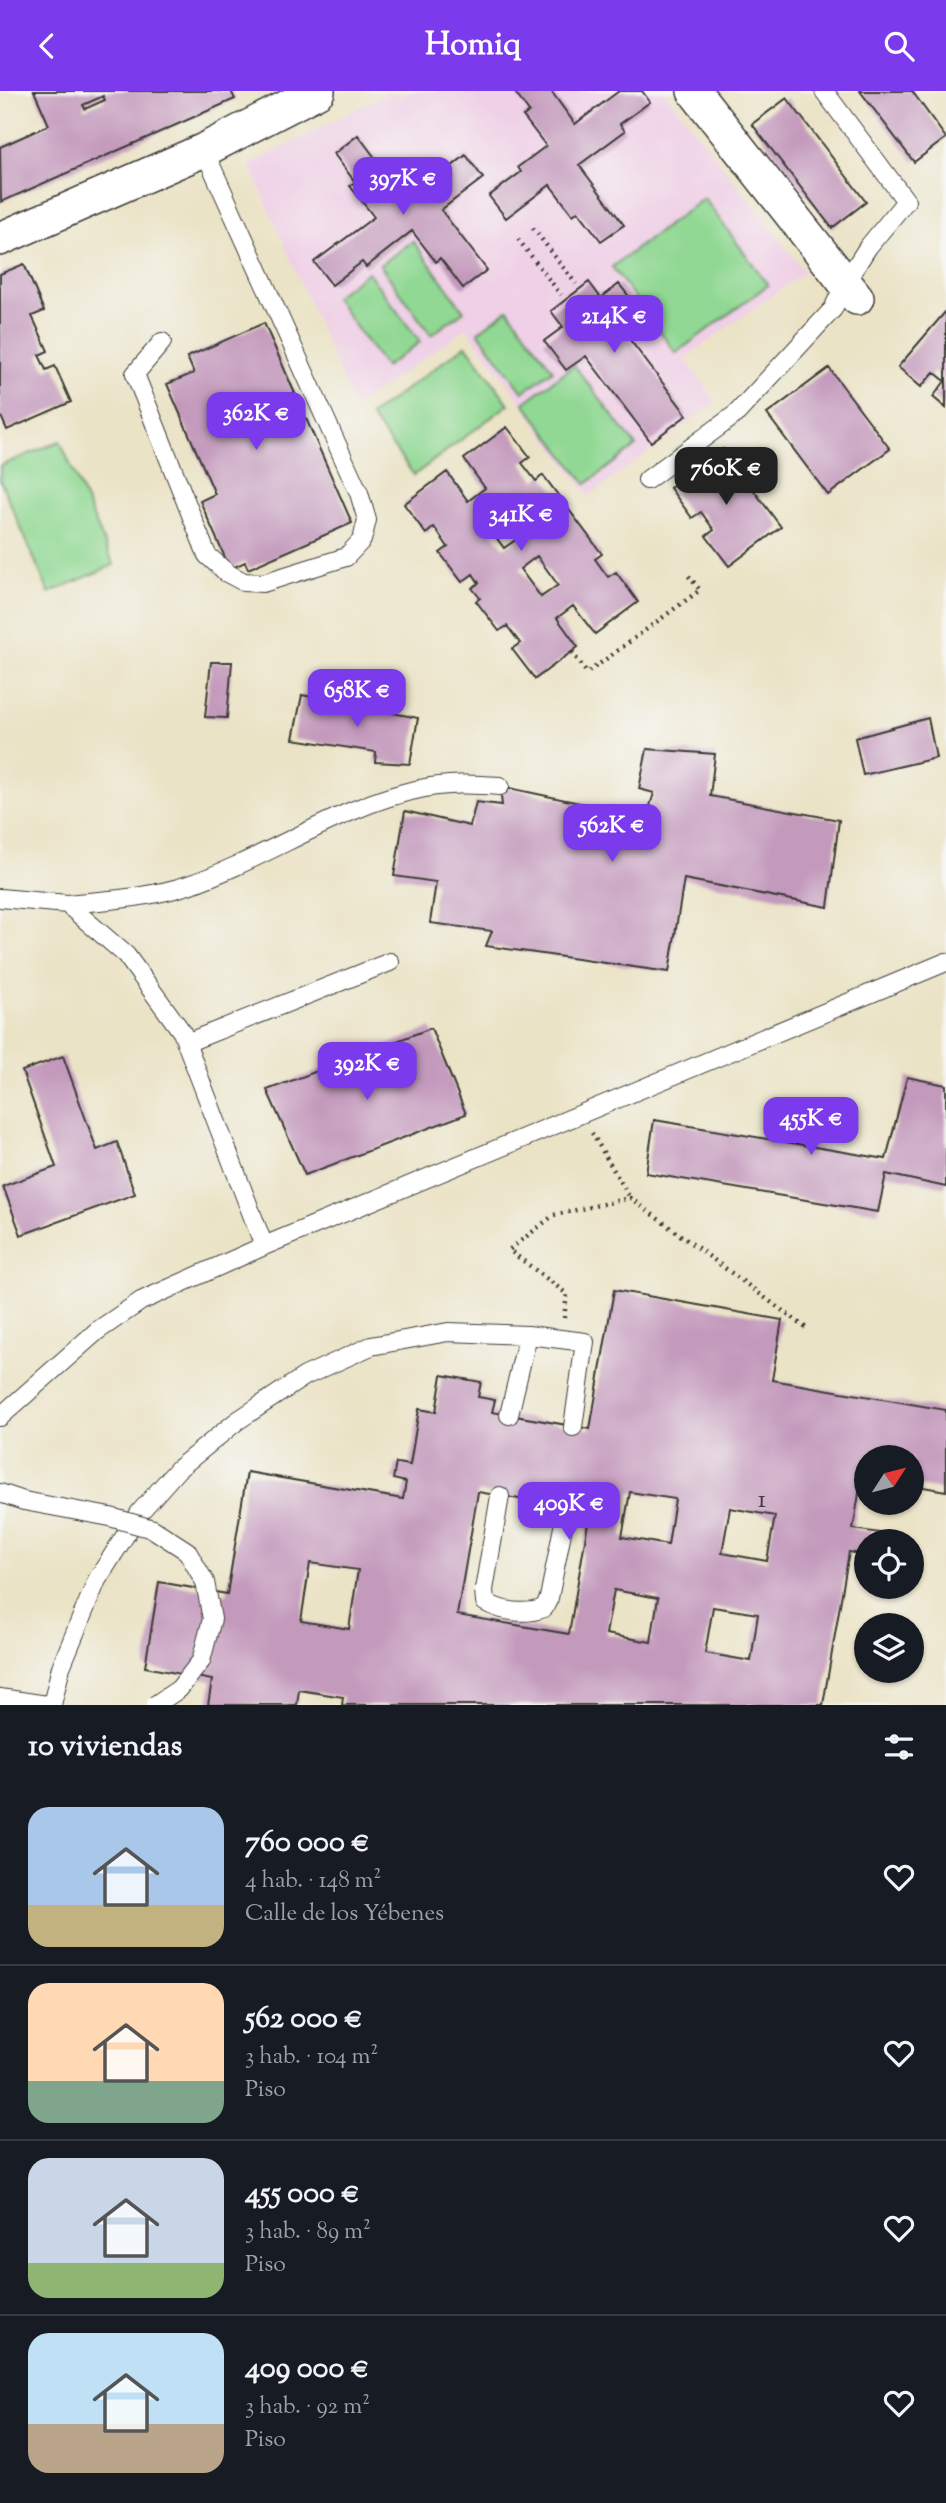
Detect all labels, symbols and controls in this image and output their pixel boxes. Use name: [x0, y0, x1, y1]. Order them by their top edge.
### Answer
text: Homiq: [425, 23, 521, 69]
icon: back: [28, 27, 66, 65]
icon: search: [880, 27, 918, 65]
pin: 397K €: [346, 157, 460, 217]
text: 397K €: [369, 163, 437, 196]
pin: 214K €: [557, 295, 671, 355]
text: 214K €: [581, 301, 647, 334]
pin: 362K €: [199, 393, 313, 452]
text: 362K €: [223, 398, 289, 431]
pin: 760K €: [669, 447, 783, 507]
text: 760K €: [691, 453, 761, 486]
pin: 341K €: [464, 493, 578, 553]
text: 341K €: [489, 499, 553, 532]
pin: 658K €: [300, 669, 414, 729]
text: 658K €: [324, 675, 390, 708]
pin: 562K €: [555, 805, 669, 864]
text: 562K €: [579, 810, 645, 843]
pin: 392K €: [310, 1042, 424, 1102]
text: 392K €: [334, 1048, 400, 1081]
pin: 455K €: [754, 1097, 868, 1157]
text: 455K €: [779, 1103, 843, 1136]
north arrow: [854, 1445, 924, 1515]
map controls: [854, 1445, 924, 1683]
house number: 1: [758, 1482, 767, 1519]
pin: 409K €: [512, 1483, 626, 1542]
text: 409K €: [534, 1488, 604, 1521]
button: locate: [854, 1529, 924, 1599]
button: layers: [854, 1613, 924, 1683]
text: 10 viviendas: [28, 1726, 182, 1769]
icon: filters: [880, 1728, 918, 1766]
text: 760 000 €: [245, 1822, 370, 1865]
icon: home: [84, 1835, 168, 1919]
icon: heart: [880, 1858, 918, 1896]
text: 4 hab. · 148 m²: [245, 1865, 381, 1898]
text: Calle de los Yébenes: [245, 1898, 444, 1931]
text: 562 000 €: [245, 1998, 363, 2041]
icon: home: [84, 2011, 168, 2095]
icon: heart: [880, 2034, 918, 2072]
text: 3 hab. · 104 m²: [245, 2041, 378, 2074]
text: Piso: [245, 2074, 286, 2107]
text: 455 000 €: [245, 2173, 360, 2216]
icon: home: [84, 2186, 168, 2270]
icon: heart: [880, 2209, 918, 2247]
text: 3 hab. · 89 m²: [245, 2216, 371, 2249]
text: Piso: [245, 2249, 286, 2282]
text: 409 000 €: [245, 2348, 369, 2391]
icon: home: [84, 2361, 168, 2445]
icon: heart: [880, 2384, 918, 2422]
text: 3 hab. · 92 m²: [245, 2391, 370, 2424]
text: Piso: [245, 2424, 286, 2457]

